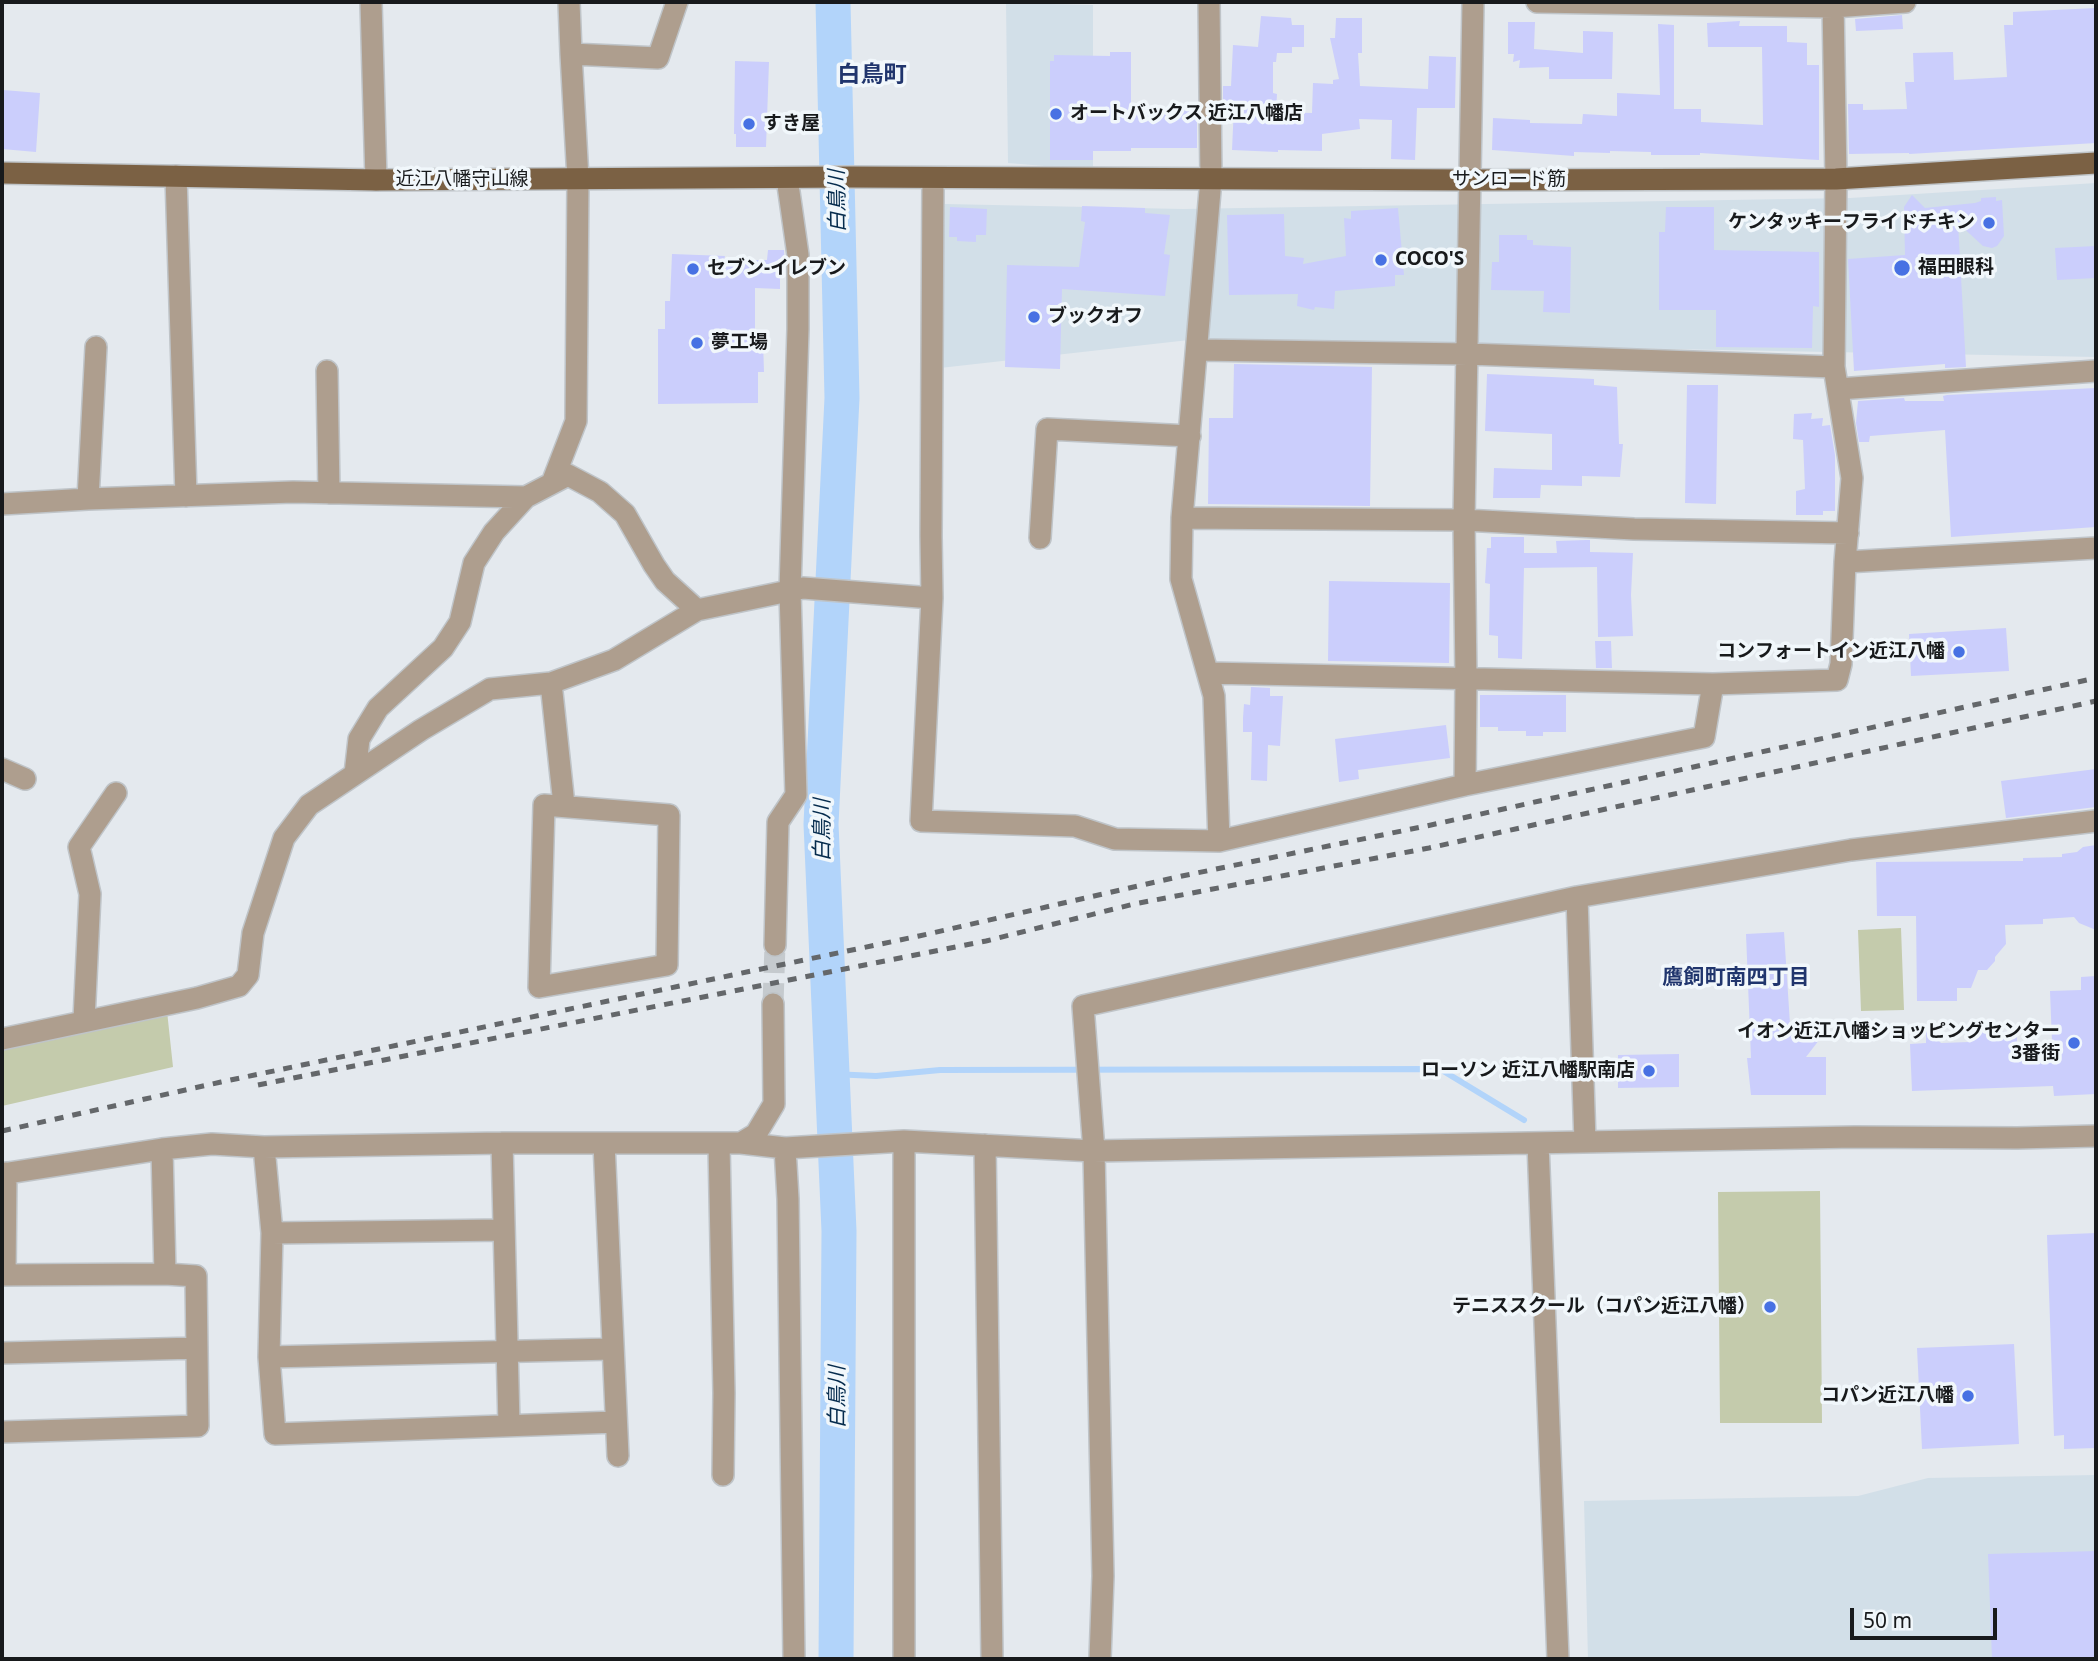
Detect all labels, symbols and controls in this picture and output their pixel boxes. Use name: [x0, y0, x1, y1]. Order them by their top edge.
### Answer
district label: 白鳥町: [838, 61, 906, 89]
place label: オートバックス 近江八幡店: [1070, 103, 1303, 125]
marker: オートバックス 近江八幡店: [1048, 106, 1064, 122]
place label: すき屋: [763, 113, 820, 135]
marker: すき屋: [741, 116, 757, 132]
street label: 近江八幡守山線: [396, 169, 528, 191]
water label: 白鳥川: [825, 169, 851, 233]
street label: サンロード筋: [1452, 169, 1566, 191]
place label: ケンタッキーフライドチキン: [1728, 212, 1975, 234]
marker: ケンタッキーフライドチキン: [1981, 215, 1997, 231]
place label: COCO'S: [1395, 249, 1464, 271]
marker: COCO'S: [1373, 252, 1389, 268]
place label: 福田眼科: [1918, 257, 1994, 279]
place label: セブン-イレブン: [707, 258, 846, 280]
marker: 福田眼科: [1892, 258, 1912, 278]
marker: セブン-イレブン: [685, 261, 701, 277]
place label: ブックオフ: [1048, 306, 1143, 328]
marker: ブックオフ: [1026, 309, 1042, 325]
place label: 夢工場: [711, 332, 768, 354]
marker: 夢工場: [689, 335, 705, 351]
place label: コンフォートイン近江八幡: [1717, 641, 1945, 663]
marker: コンフォートイン近江八幡: [1951, 644, 1967, 660]
water label: 白鳥川: [810, 799, 836, 861]
district label: 鷹飼町南四丁目: [1663, 965, 1809, 991]
place label: イオン近江八幡ショッピングセンター 3番街: [1737, 1021, 2060, 1065]
marker: イオン近江八幡ショッピングセンター 3番街: [2066, 1035, 2082, 1051]
place label: ローソン 近江八幡駅南店: [1421, 1060, 1635, 1082]
marker: ローソン 近江八幡駅南店: [1641, 1063, 1657, 1079]
place label: テニススクール（コパン近江八幡）: [1452, 1296, 1756, 1318]
marker: テニススクール（コパン近江八幡）: [1762, 1299, 1778, 1315]
water label: 白鳥川: [825, 1366, 851, 1428]
place label: コパン近江八幡: [1821, 1385, 1954, 1407]
marker: コパン近江八幡: [1960, 1388, 1976, 1404]
scale bar: [1853, 1594, 2000, 1638]
text: 50 m: [1863, 1606, 1912, 1634]

